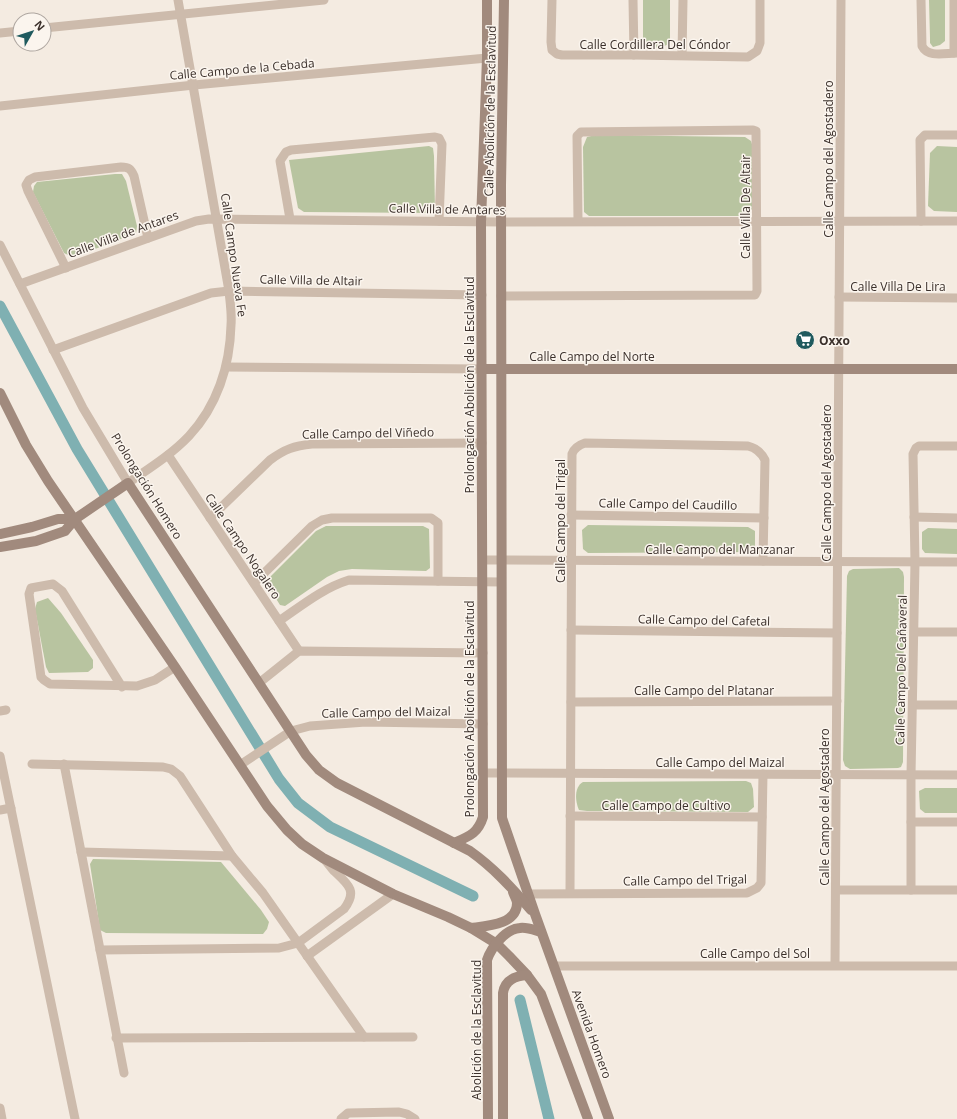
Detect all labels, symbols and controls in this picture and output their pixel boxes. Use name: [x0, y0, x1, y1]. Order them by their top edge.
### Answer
north arrow: [12, 12, 52, 52]
text: N: [32, 17, 49, 34]
street label: Calle Abolición de la Esclavitud: [480, 26, 500, 196]
street label: Calle Cordillera Del Cóndor: [580, 36, 731, 53]
street label: Calle Campo de la Cebada: [169, 54, 315, 84]
street label: Calle Campo del Agostadero: [820, 80, 837, 238]
street label: Calle Villa De Altair: [737, 155, 754, 259]
street label: Calle Campo Nueva Fe: [217, 192, 251, 318]
street label: Calle Villa de Antares: [389, 199, 506, 219]
street label: Calle Villa de Antares: [65, 206, 181, 262]
street label: Calle Villa de Altair: [259, 271, 363, 289]
street label: Prolongación Abolición de la Esclavitud: [461, 276, 478, 494]
street label: Calle Villa De Lira: [850, 278, 946, 295]
supermarket icon: Oxxo: [794, 329, 816, 351]
place label: Oxxo: [819, 332, 850, 349]
street label: Calle Campo del Norte: [529, 348, 655, 365]
street label: Calle Campo del Agostadero: [818, 404, 835, 562]
street label: Calle Campo del Viñedo: [302, 423, 434, 443]
street label: Prolongación Homero: [107, 429, 187, 543]
street label: Calle Campo del Trigal: [552, 459, 569, 583]
street label: Calle Campo Nogalero: [201, 490, 285, 602]
street label: Calle Campo del Caudillo: [599, 494, 737, 514]
street label: Calle Campo del Manzanar: [645, 541, 795, 558]
street label: Calle Campo Del Cañaveral: [891, 595, 911, 745]
street label: Prolongación Abolición de la Esclavitud: [461, 600, 478, 818]
street label: Calle Campo del Cafetal: [638, 610, 770, 630]
street label: Calle Campo del Platanar: [634, 682, 774, 699]
street label: Calle Campo del Maizal: [321, 702, 451, 722]
street label: Calle Campo del Agostadero: [816, 728, 833, 886]
street label: Calle Campo del Maizal: [655, 754, 785, 771]
street label: Calle Campo de Cultivo: [602, 797, 730, 814]
street label: Calle Campo del Trigal: [623, 870, 747, 890]
street label: Calle Campo del Sol: [700, 945, 810, 962]
street label: Abolición de la Esclavitud: [468, 960, 485, 1100]
street label: Avenida Homero: [568, 987, 616, 1081]

